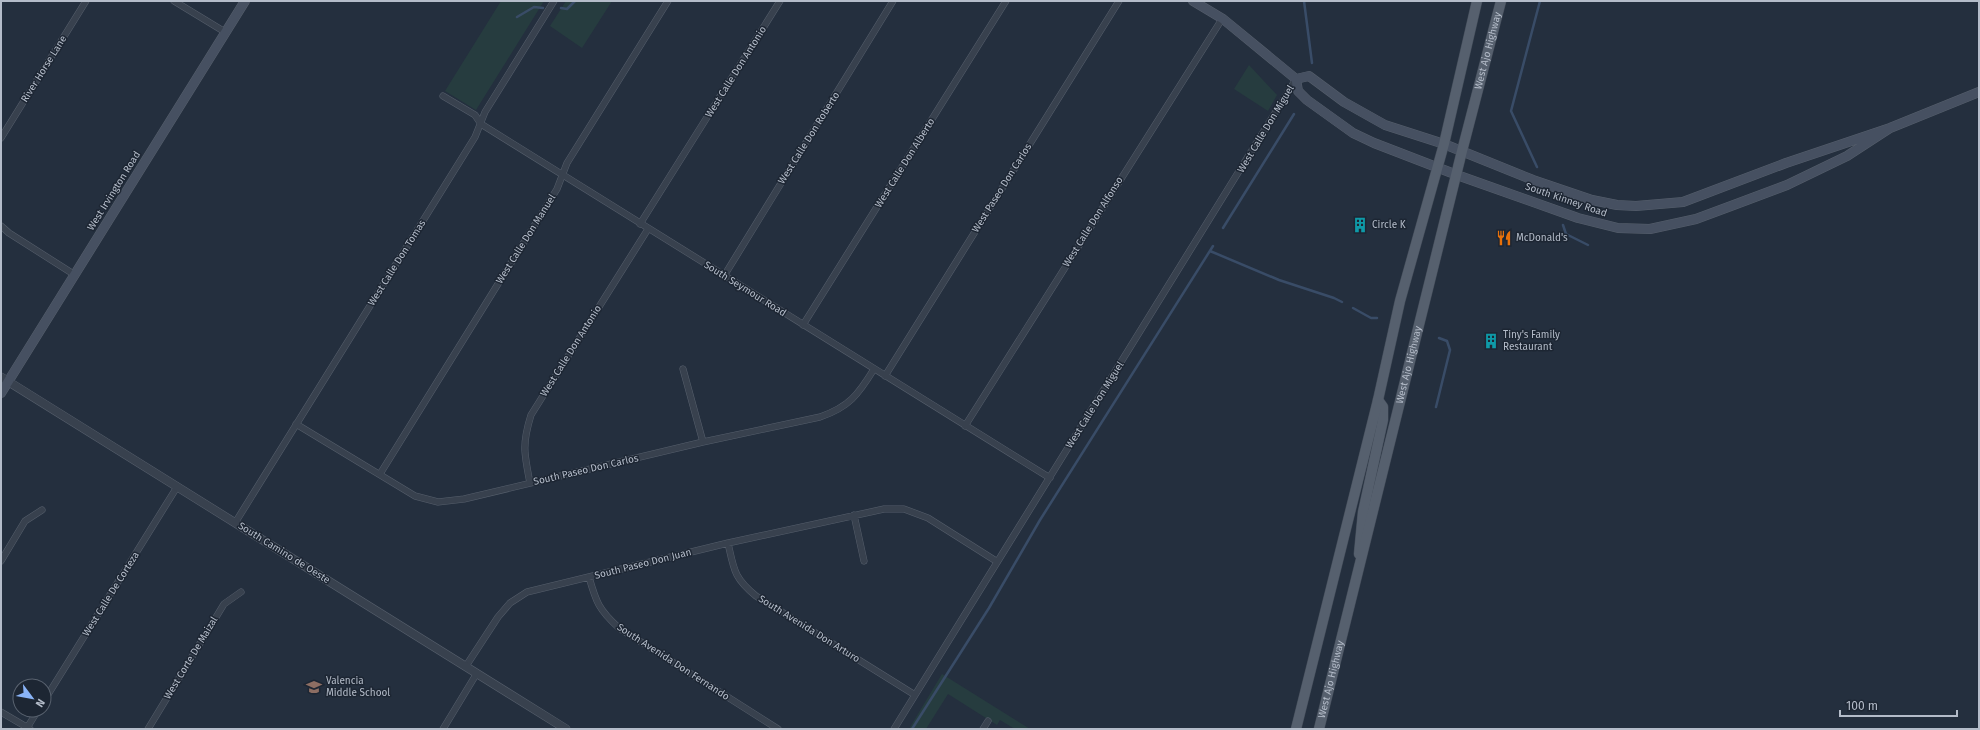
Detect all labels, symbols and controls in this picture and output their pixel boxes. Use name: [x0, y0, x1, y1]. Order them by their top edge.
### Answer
street label: West Ajo Highway: [1472, 11, 1504, 91]
street label: West Calle Don Antonio: [703, 24, 769, 120]
street label: River Horse Lane: [19, 33, 69, 105]
street label: West Calle Don Miguel: [1235, 83, 1297, 175]
street label: West Calle Don Roberto: [776, 90, 842, 186]
street label: West Calle Don Alberto: [873, 116, 938, 210]
street label: West Paseo Don Carlos: [970, 141, 1034, 235]
street label: West Irvington Road: [85, 149, 143, 233]
street label: West Calle Don Alfonso: [1060, 175, 1126, 269]
street label: South Kinney Road: [1524, 180, 1608, 220]
street label: West Calle Don Manuel: [494, 192, 559, 286]
building icon: Circle K: [1351, 216, 1369, 234]
street label: West Calle Don Tomas: [366, 218, 429, 308]
place label: Circle K: [1372, 219, 1406, 231]
restaurant icon: McDonald's: [1495, 229, 1513, 247]
place label: McDonald's: [1516, 232, 1568, 244]
street label: South Seymour Road: [702, 259, 788, 319]
street label: West Calle Don Antonio: [538, 303, 604, 399]
street label: West Ajo Highway: [1394, 325, 1424, 405]
place label: Tiny's Family Restaurant: [1503, 329, 1560, 353]
building icon: Tiny's Family Restaurant: [1482, 332, 1500, 350]
street label: West Calle Don Miguel: [1063, 359, 1127, 451]
street label: South Paseo Don Carlos: [532, 452, 640, 488]
street label: South Camino de Oeste: [236, 520, 332, 586]
street label: South Paseo Don Juan: [593, 546, 693, 582]
street label: West Calle De Corteza: [80, 550, 142, 638]
street label: South Avenida Don Arturo: [756, 593, 862, 665]
street label: West Corte De Maizal: [162, 614, 220, 701]
street label: South Avenida Don Fernando: [615, 621, 732, 703]
street label: West Ajo Highway: [1316, 639, 1347, 720]
place label: Valencia Middle School: [326, 675, 390, 699]
north arrow: [12, 678, 52, 718]
school or university icon: Valencia Middle School: [305, 678, 323, 696]
scale bar: [1840, 692, 1957, 718]
text: N: [33, 696, 48, 710]
text: 100 m: [1846, 699, 1878, 713]

